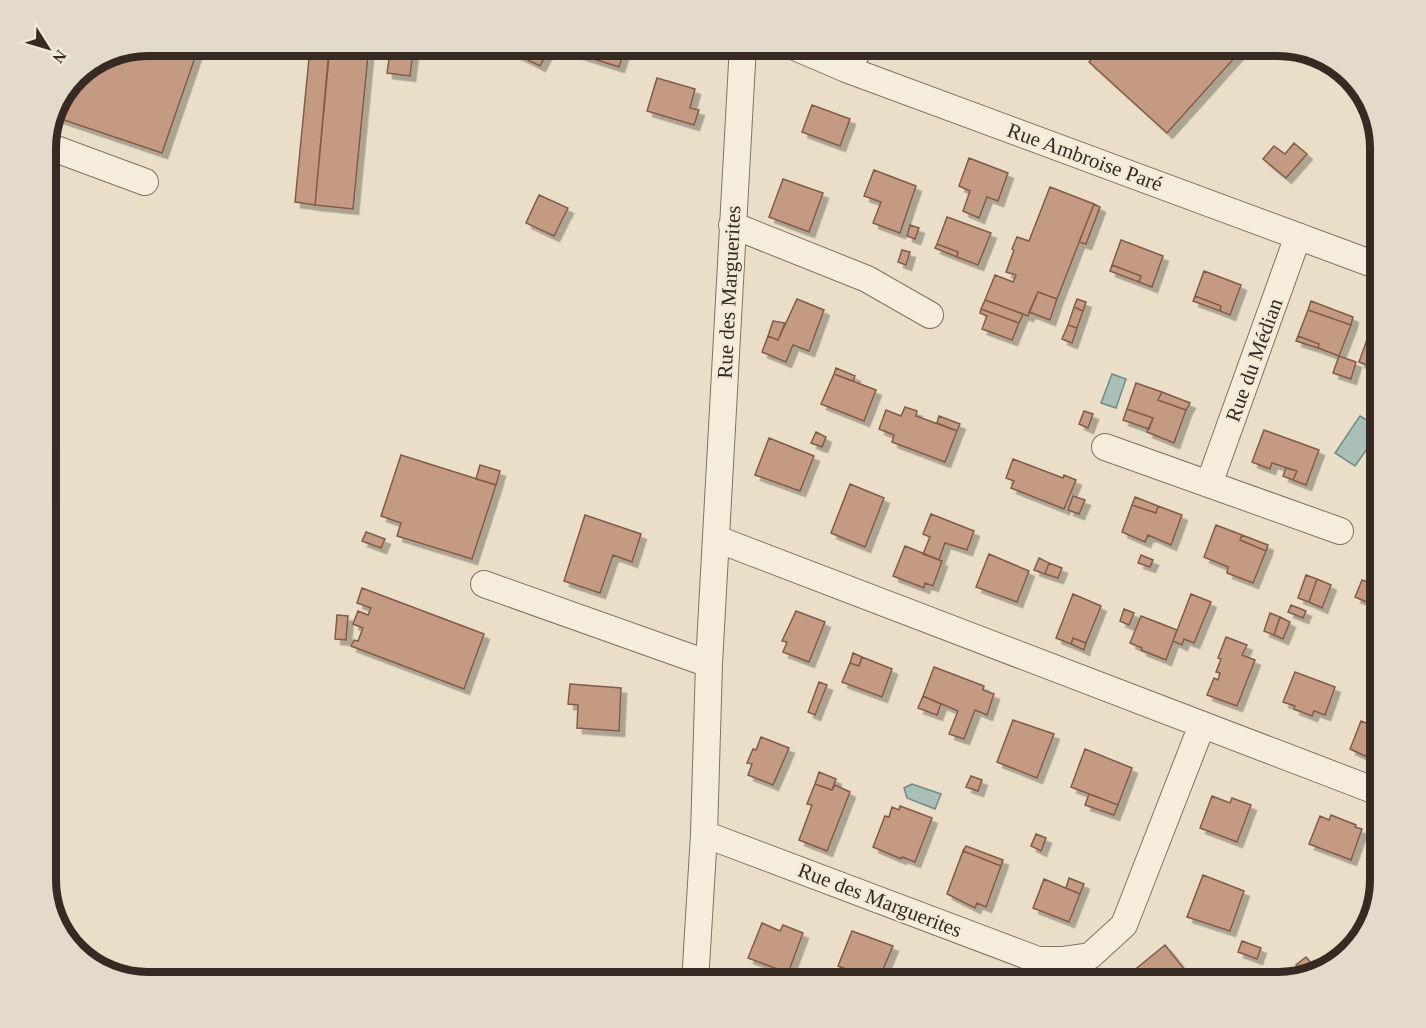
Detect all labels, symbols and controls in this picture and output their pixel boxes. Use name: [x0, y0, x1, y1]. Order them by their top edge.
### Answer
north arrow: [18, 18, 78, 78]
text: N: [49, 47, 70, 67]
street label: Rue Ambroise Paré: [1004, 118, 1166, 196]
street label: Rue des Marguerites: [712, 205, 746, 379]
street label: Rue du Médian: [1221, 295, 1288, 425]
street label: Rue des Marguerites: [795, 858, 965, 942]

